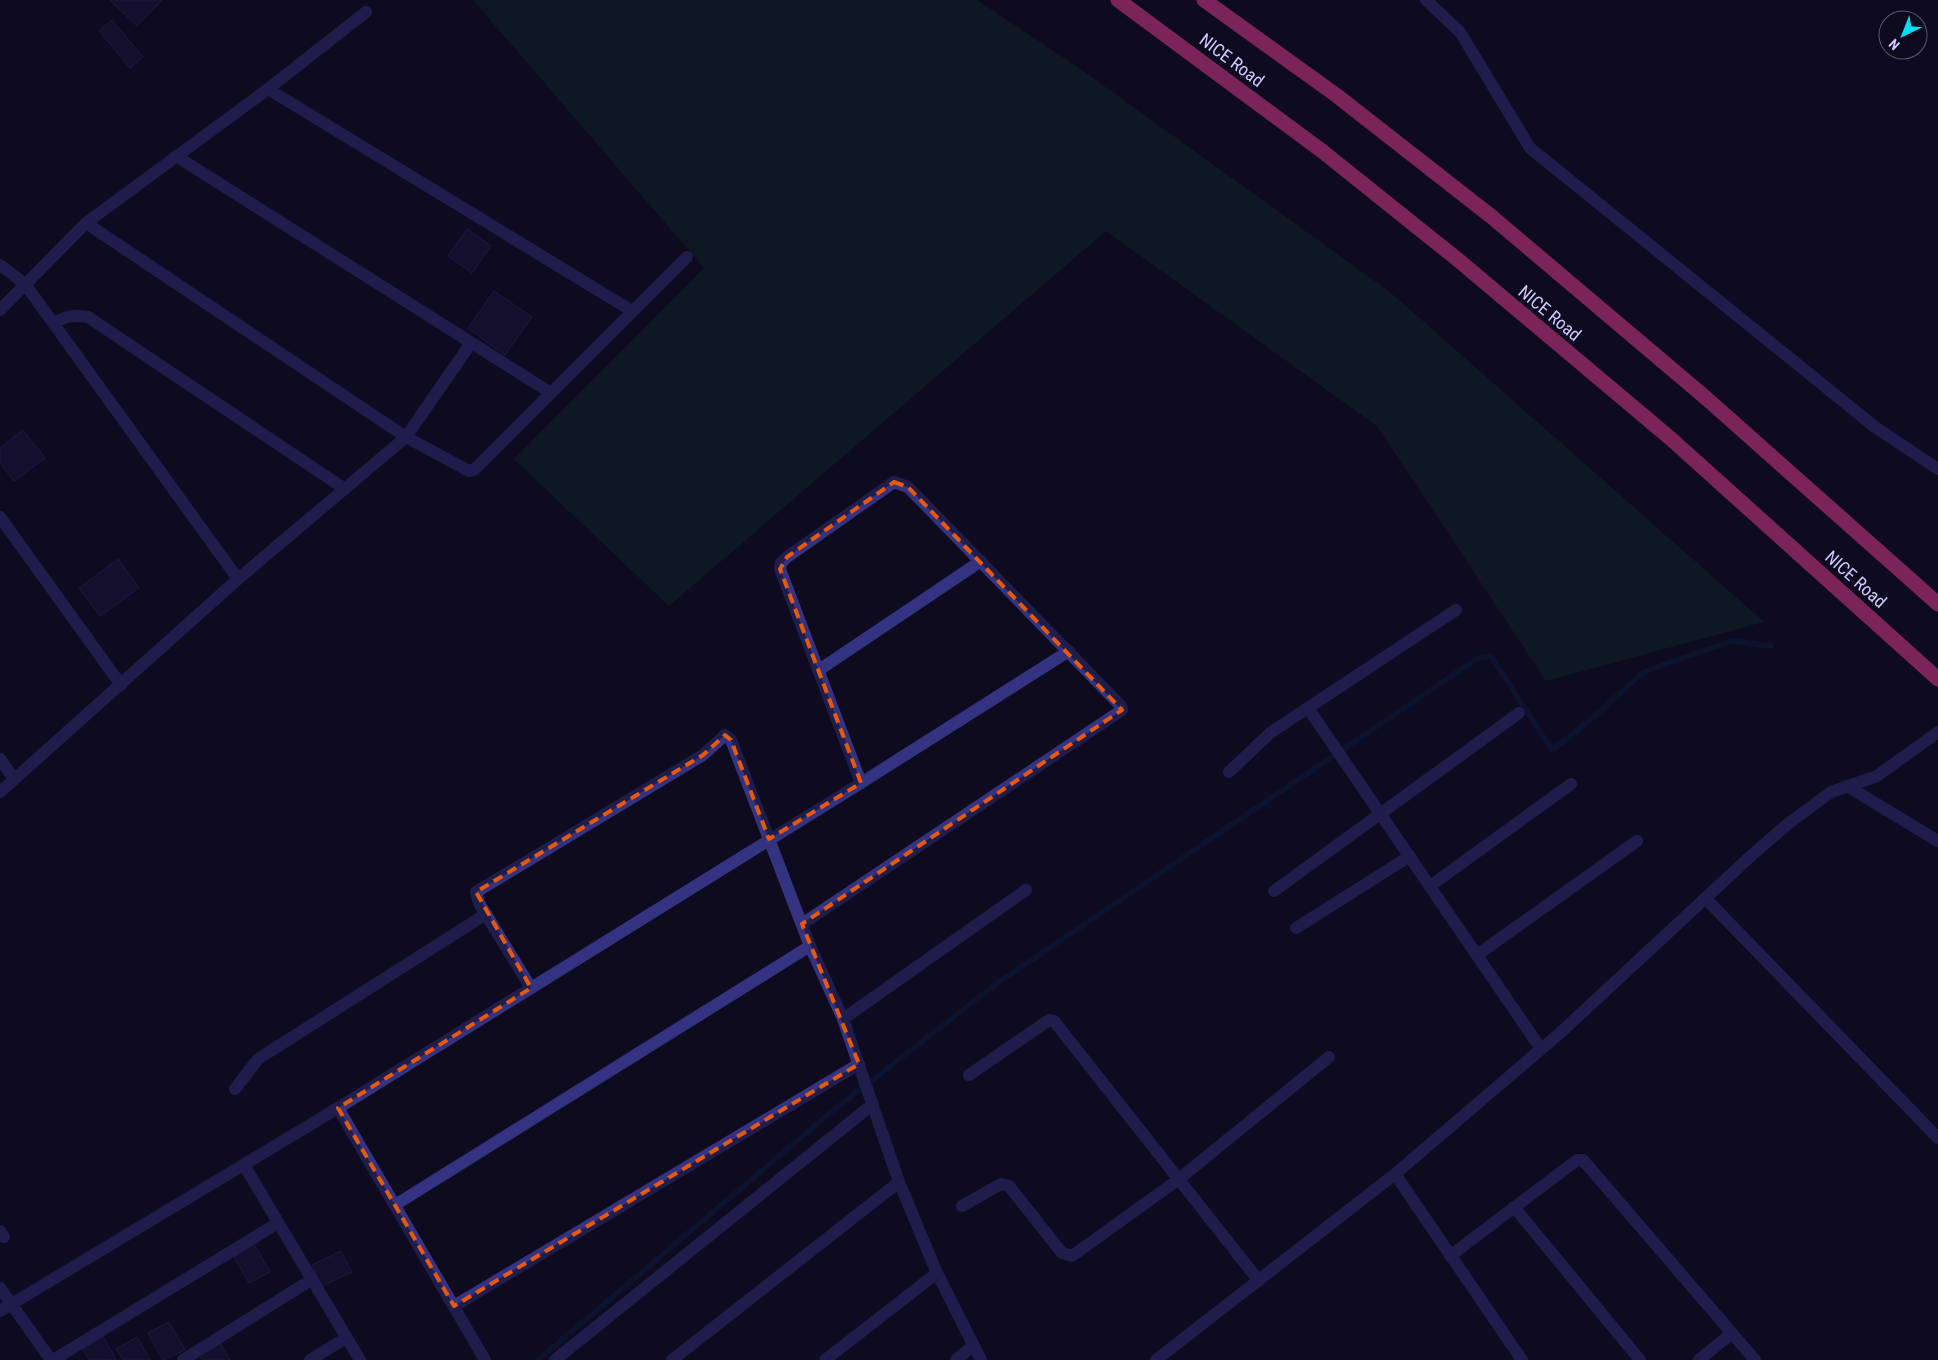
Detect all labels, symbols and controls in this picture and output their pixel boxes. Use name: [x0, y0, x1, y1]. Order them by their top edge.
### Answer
north arrow: [1878, 10, 1928, 60]
street label: NICE Road: [1196, 29, 1268, 91]
text: N: [1886, 36, 1903, 53]
street label: NICE Road: [1514, 281, 1586, 345]
street label: NICE Road: [1821, 546, 1891, 612]

